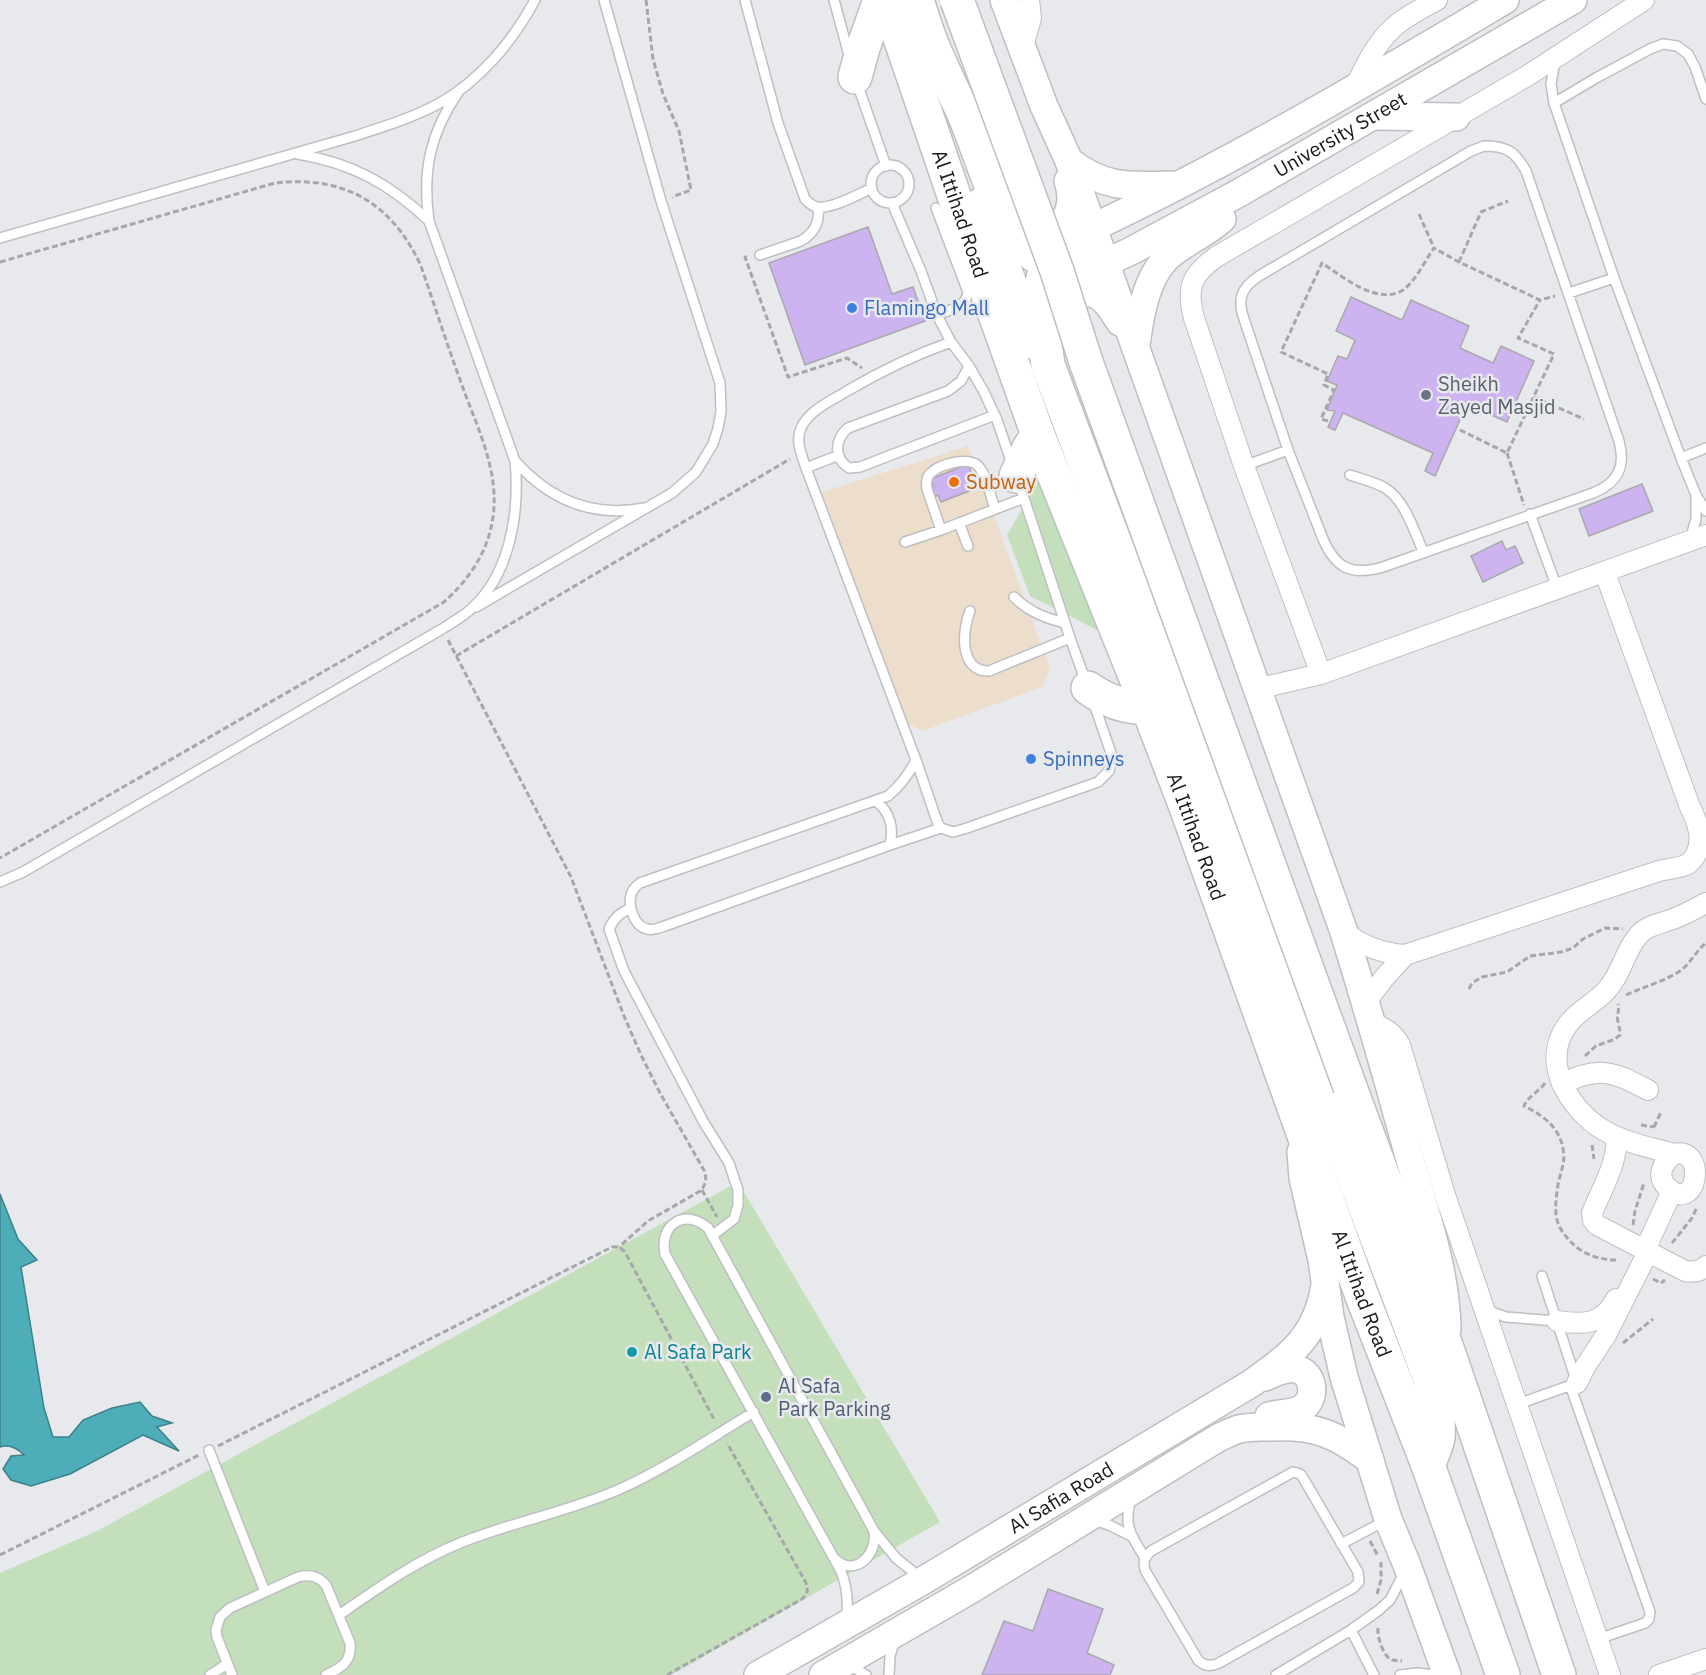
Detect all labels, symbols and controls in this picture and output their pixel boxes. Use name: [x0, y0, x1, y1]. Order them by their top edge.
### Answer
street label: University Street: [1268, 85, 1411, 183]
street label: Al Ittihad Road: [926, 146, 995, 282]
place label: Flamingo Mall: [864, 294, 989, 321]
marker: Flamingo Mall: [845, 301, 859, 315]
place label: Sheikh Zayed Masjid: [1438, 370, 1556, 420]
marker: Sheikh Zayed Masjid: [1419, 388, 1433, 402]
place label: Subway: [966, 468, 1036, 495]
marker: Subway: [947, 475, 961, 489]
place label: Spinneys: [1043, 745, 1124, 772]
marker: Spinneys: [1024, 752, 1038, 766]
street label: Al Ittihad Road: [1161, 768, 1232, 904]
street label: Al Ittihad Road: [1326, 1226, 1399, 1361]
place label: Al Safa Park: [644, 1338, 752, 1365]
marker: Al Safa Park: [625, 1345, 639, 1359]
place label: Al Safa Park Parking: [778, 1372, 891, 1422]
marker: Al Safa Park Parking: [759, 1390, 773, 1404]
street label: Al Safia Road: [1003, 1455, 1118, 1539]

